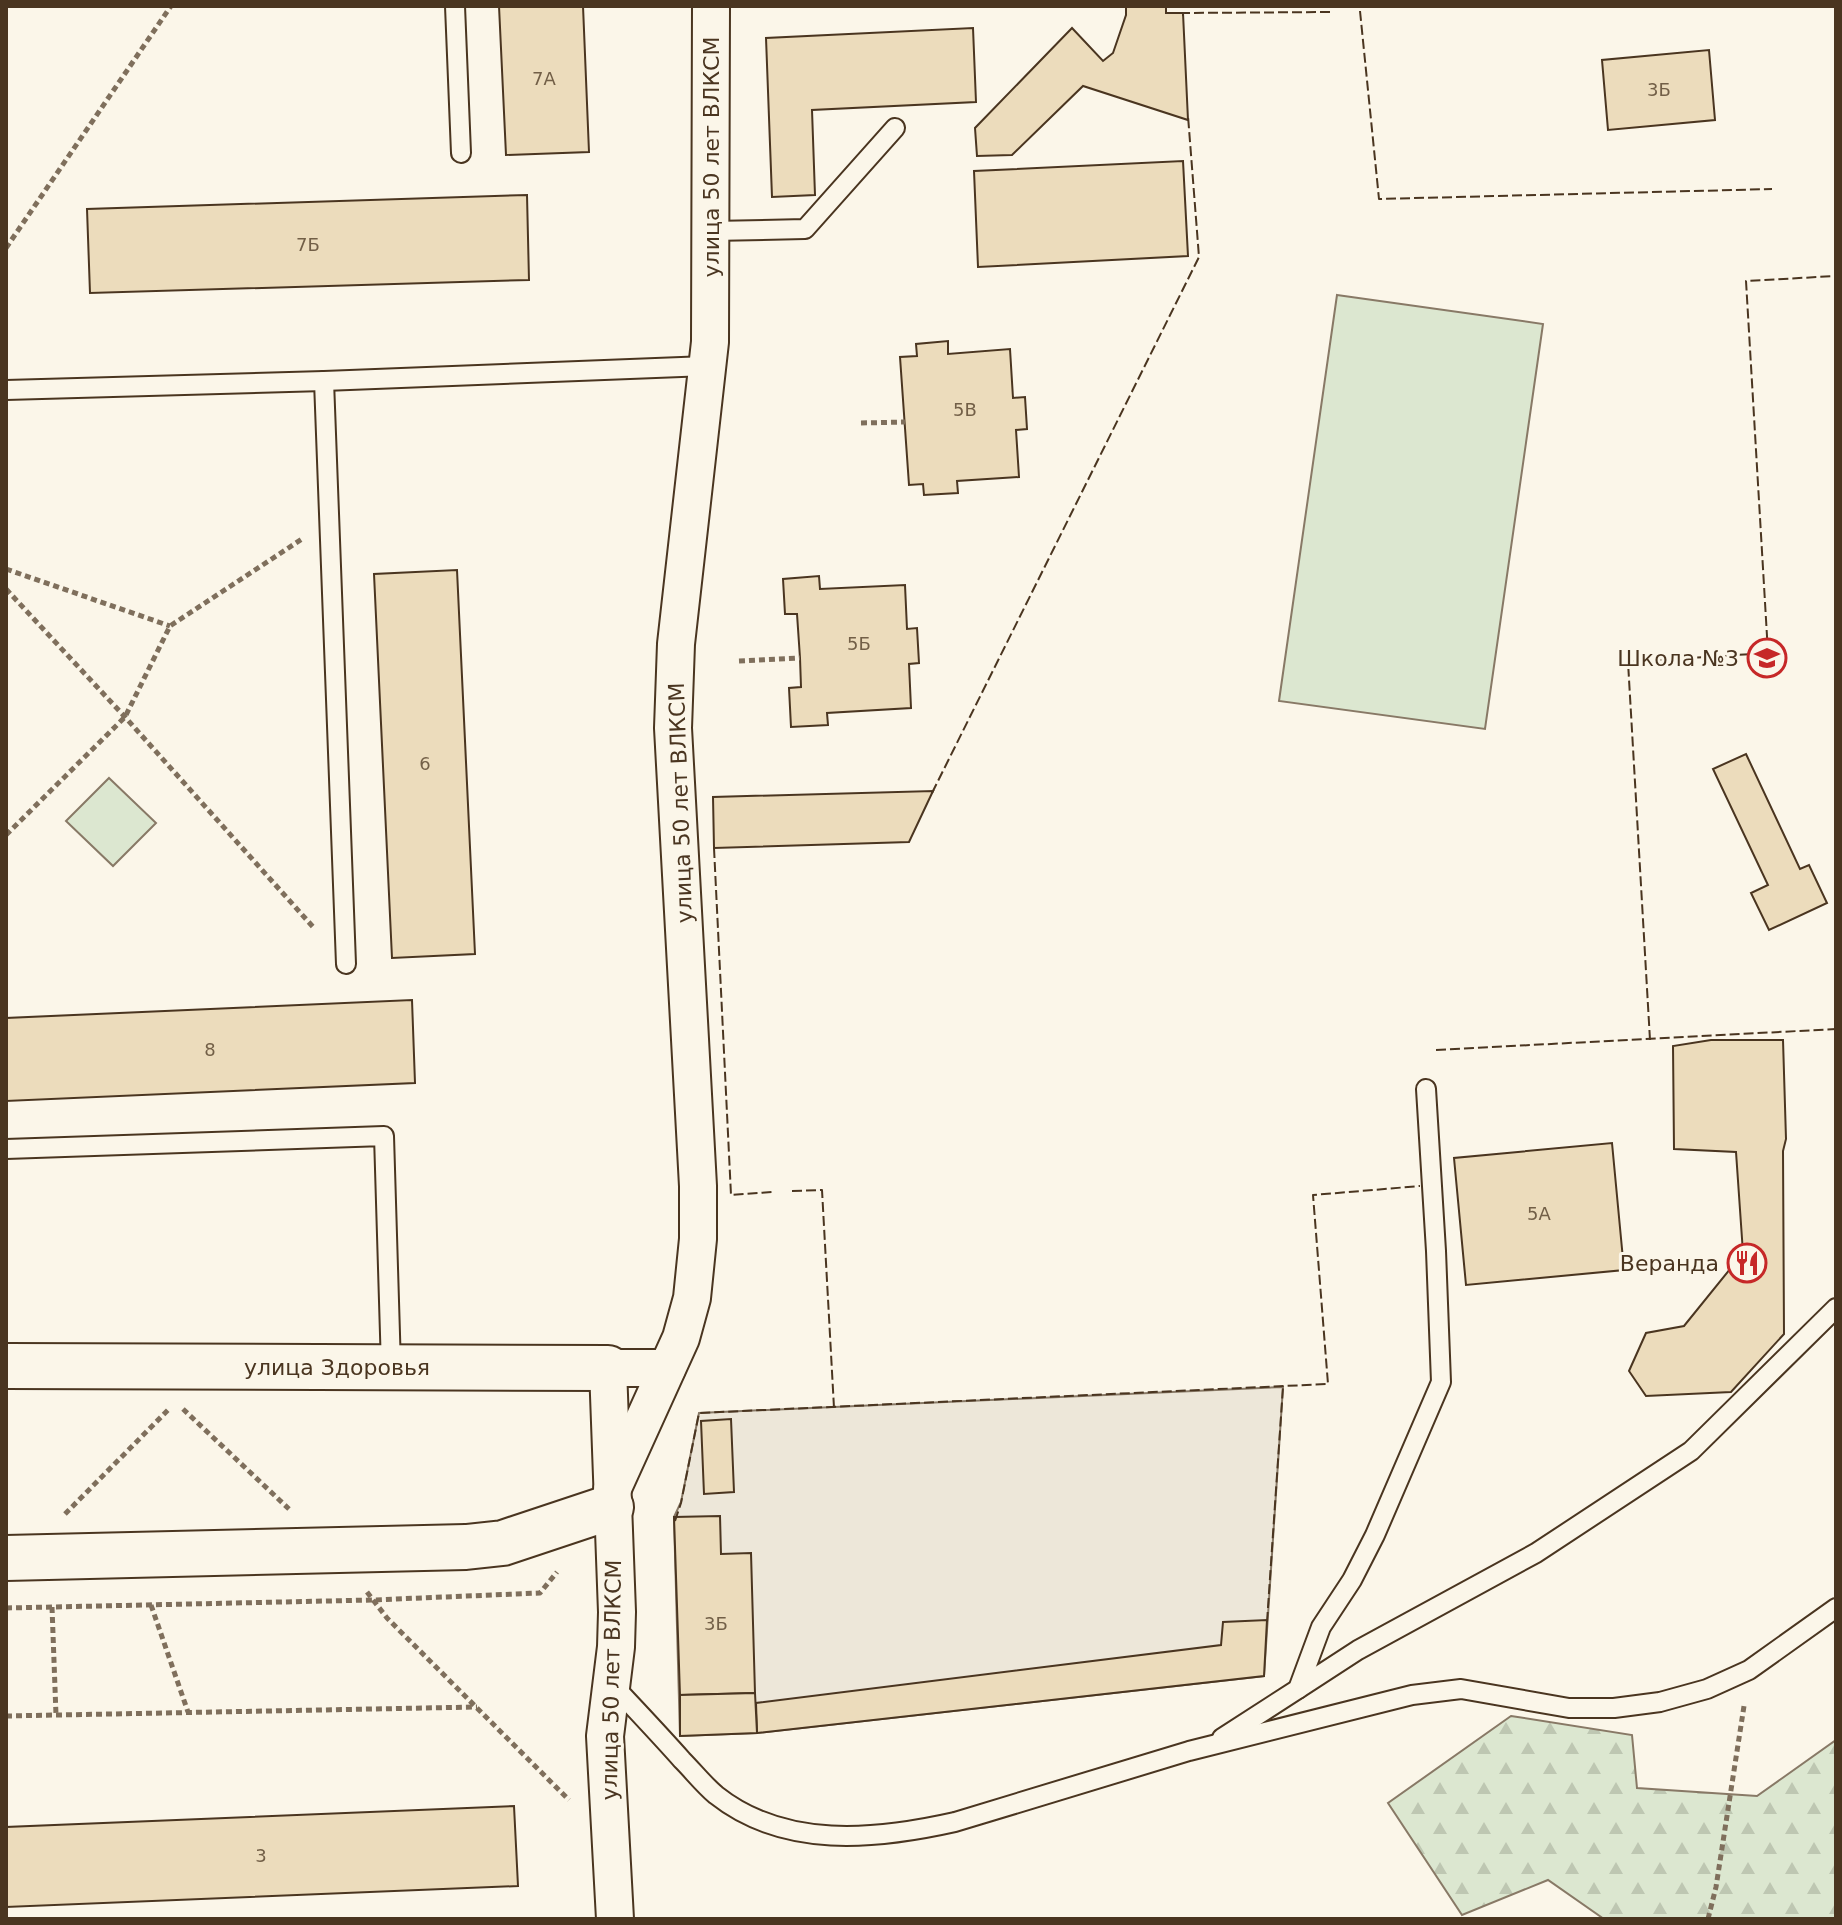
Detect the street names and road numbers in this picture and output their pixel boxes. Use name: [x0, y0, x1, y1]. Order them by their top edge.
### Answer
street label: улица 50 лет ВЛКСМ: [699, 37, 724, 277]
street label: улица 50 лет ВЛКСМ: [664, 682, 697, 924]
street label: улица Здоровья: [244, 1355, 430, 1380]
street label: улица 50 лет ВЛКСМ: [597, 1559, 626, 1801]

